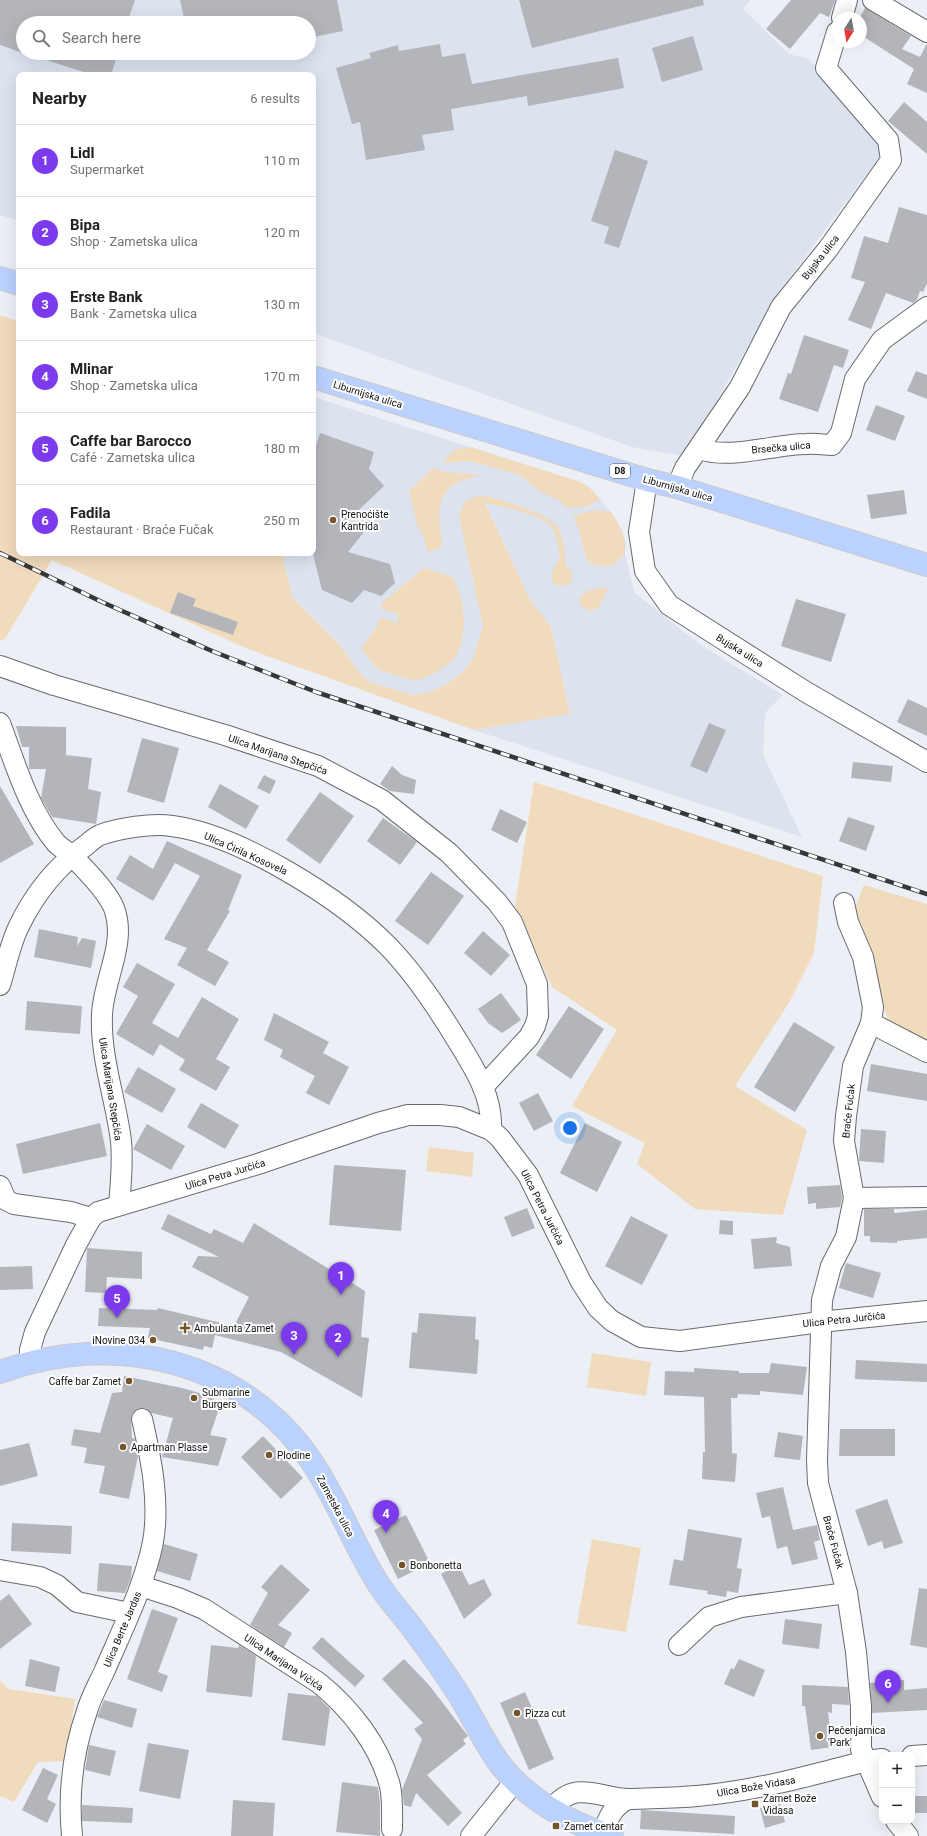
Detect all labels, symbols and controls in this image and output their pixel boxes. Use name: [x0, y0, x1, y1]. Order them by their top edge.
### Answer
north arrow: [831, 12, 867, 48]
search box: [16, 16, 316, 60]
icon: search: [30, 27, 52, 49]
text: Search here: [62, 29, 141, 47]
text: Nearby: [32, 88, 87, 108]
text: 6 results: [250, 91, 300, 106]
text: Lidl: [70, 144, 95, 162]
text: 1: [41, 153, 49, 168]
text: 110 m: [263, 153, 300, 168]
text: Supermarket: [70, 162, 144, 177]
text: Bipa: [70, 216, 100, 234]
text: 2: [41, 225, 49, 240]
text: 120 m: [263, 225, 300, 240]
street label: Bujska ulica: [800, 233, 841, 282]
text: Shop · Zametska ulica: [70, 234, 198, 249]
text: Erste Bank: [70, 288, 143, 306]
text: 3: [41, 297, 49, 312]
text: 130 m: [263, 297, 300, 312]
text: Bank · Zametska ulica: [70, 306, 197, 321]
text: Mlinar: [70, 360, 113, 378]
text: 4: [41, 369, 49, 384]
text: 170 m: [263, 369, 300, 384]
text: Shop · Zametska ulica: [70, 378, 198, 393]
street label: Liburnijska ulica: [332, 379, 404, 410]
text: Caffe bar Barocco: [70, 432, 191, 450]
street label: Brsečka ulica: [751, 439, 811, 456]
text: 5: [41, 441, 49, 456]
text: 180 m: [263, 441, 300, 456]
text: Café · Zametska ulica: [70, 450, 195, 465]
road number: D8: [610, 464, 630, 478]
street label: Liburnijska ulica: [642, 473, 714, 504]
text: Fadila: [70, 504, 110, 522]
place label: Prenoćište Kantrida: [341, 509, 389, 532]
text: 6: [41, 513, 49, 528]
text: 250 m: [263, 513, 300, 528]
marker: Prenoćište Kantrida: [328, 515, 338, 525]
text: Restaurant · Braće Fučak: [70, 522, 214, 537]
street label: Bujska ulica: [714, 632, 765, 669]
street label: Ulica Marijana Stepčića: [227, 732, 329, 777]
street label: Ulica Ćirila Kosovela: [202, 828, 290, 877]
street label: Ulica Marijana Stepčića: [97, 1037, 124, 1141]
street label: Braće Fućak: [840, 1082, 857, 1139]
your location: [560, 1118, 580, 1138]
street label: Ulica Petra Jurčića: [184, 1157, 266, 1192]
street label: Ulica Petra Jurčića: [519, 1168, 566, 1247]
pin: 1: [328, 1262, 354, 1295]
pin: 5: [104, 1285, 130, 1318]
street label: Ulica Petra Jurčića: [802, 1310, 886, 1329]
marker: Ambulanta Zamet: [179, 1322, 191, 1334]
pin: 3: [281, 1322, 307, 1355]
place label: Ambulanta Zamet: [194, 1323, 274, 1334]
pin: 2: [325, 1324, 351, 1357]
place label: iNovine 034: [92, 1335, 145, 1346]
marker: iNovine 034: [148, 1335, 158, 1345]
place label: Caffe bar Zamet: [49, 1376, 121, 1387]
marker: Caffe bar Zamet: [124, 1376, 134, 1386]
place label: Submarine Burgers: [202, 1387, 250, 1410]
marker: Submarine Burgers: [189, 1393, 199, 1403]
marker: Apartman Plasse: [118, 1442, 128, 1452]
place label: Apartman Plasse: [131, 1442, 208, 1453]
marker: Plodine: [264, 1450, 274, 1460]
place label: Plodine: [277, 1450, 310, 1461]
street label: Zametska ulica: [315, 1474, 356, 1539]
pin: 4: [373, 1500, 399, 1533]
street label: Braće Fučak: [821, 1514, 846, 1571]
marker: Bonbonetta: [397, 1560, 407, 1570]
place label: Bonbonetta: [410, 1560, 462, 1571]
street label: Ulica Berte Jardas: [102, 1590, 143, 1669]
street label: Ulica Marijana Vičića: [242, 1632, 325, 1693]
pin: 6: [875, 1670, 901, 1703]
marker: Pizza cut: [512, 1708, 522, 1718]
place label: Pizza cut: [525, 1708, 566, 1719]
place label: Pečenjarnica 'Park': [828, 1725, 885, 1748]
marker: Pečenjarnica 'Park': [815, 1731, 825, 1741]
map controls: [879, 1752, 915, 1824]
button: +: [879, 1752, 915, 1788]
street label: Ulica Bože Vidasa: [716, 1774, 796, 1799]
button: −: [879, 1788, 915, 1824]
place label: Zamet Bože Vidasa: [763, 1793, 816, 1816]
marker: Zamet Bože Vidasa: [750, 1799, 760, 1809]
marker: Zamet centar: [551, 1821, 561, 1831]
place label: Zamet centar: [564, 1821, 624, 1832]

